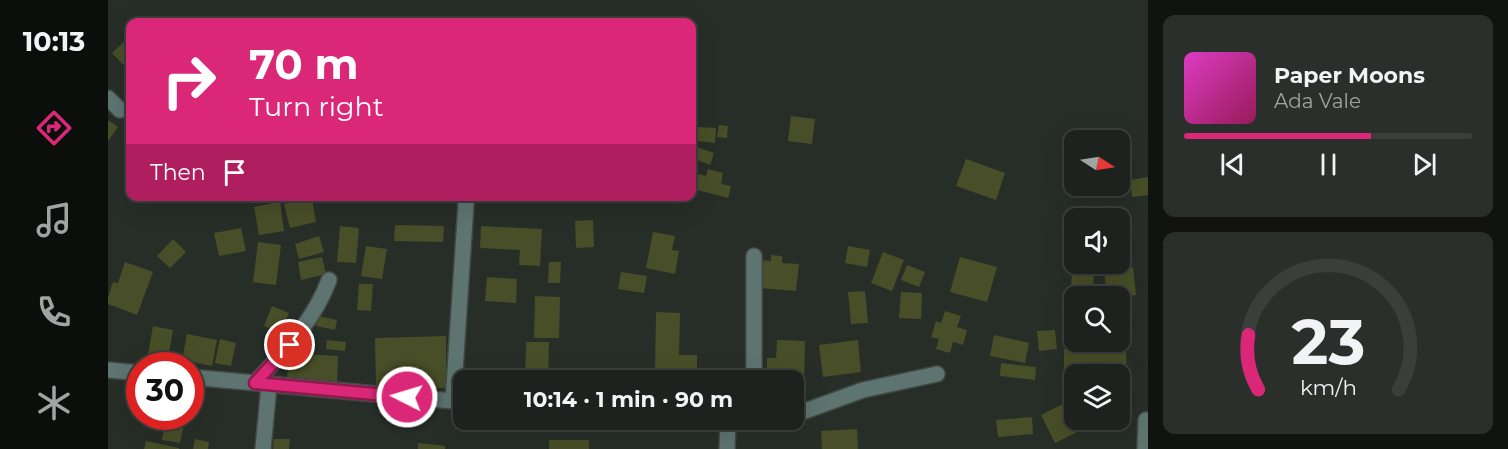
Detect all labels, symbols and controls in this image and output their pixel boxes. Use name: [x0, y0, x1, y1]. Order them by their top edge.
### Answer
text: 10:13: [23, 25, 85, 58]
text: 70 m: [249, 38, 359, 90]
icon: right: [150, 42, 228, 120]
text: Paper Moons: [1274, 62, 1425, 89]
text: Ada Vale: [1274, 89, 1361, 113]
text: Turn right: [249, 90, 384, 123]
icon: directions: [33, 107, 75, 149]
north arrow: [1064, 130, 1130, 196]
map controls: [1064, 130, 1130, 430]
icon: previous: [1216, 148, 1249, 181]
icon: pause: [1312, 148, 1345, 181]
icon: next: [1408, 148, 1441, 181]
icon: arrive: [218, 156, 251, 189]
text: Then: [150, 159, 206, 186]
icon: music: [33, 199, 75, 241]
button: sound: [1064, 208, 1130, 274]
button: search: [1064, 286, 1130, 352]
icon: phone: [33, 291, 75, 333]
text: 23: [1291, 304, 1365, 380]
pin: [264, 319, 315, 370]
icon: arrive: [273, 328, 306, 361]
speed limit sign: 30: [126, 352, 204, 430]
button: layers: [1064, 364, 1130, 430]
position arrow: [375, 365, 439, 429]
text: km/h: [1299, 374, 1357, 400]
icon: climate: [33, 382, 75, 424]
text: 10:14 · 1 min · 90 m: [524, 386, 733, 413]

